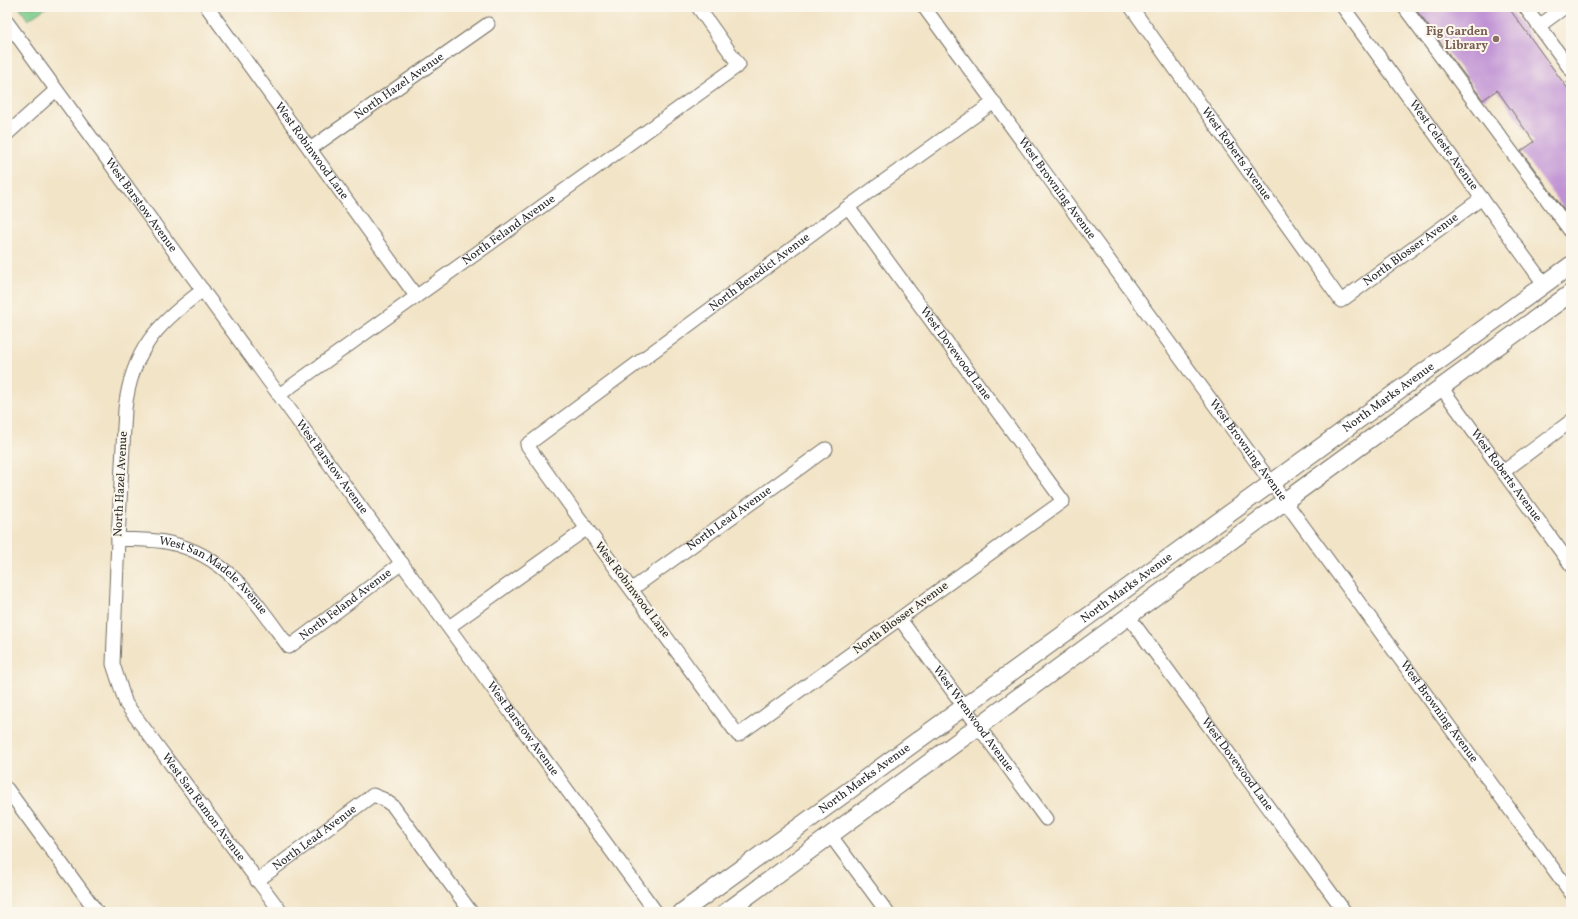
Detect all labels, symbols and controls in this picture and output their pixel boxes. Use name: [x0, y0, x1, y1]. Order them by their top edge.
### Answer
place label: Fig Garden Library: [1426, 24, 1488, 54]
marker: Fig Garden Library: [1491, 34, 1501, 44]
street label: North Hazel Avenue: [351, 49, 447, 123]
street label: West Celeste Avenue: [1405, 97, 1482, 194]
street label: West Robinwood Lane: [271, 99, 352, 203]
street label: West Roberts Avenue: [1197, 104, 1275, 204]
street label: West Browning Avenue: [1014, 135, 1099, 243]
street label: West Barstow Avenue: [101, 155, 181, 256]
street label: North Feland Avenue: [459, 191, 559, 269]
street label: North Blosser Avenue: [1360, 210, 1462, 290]
street label: North Benedict Avenue: [706, 230, 814, 315]
street label: West Dovewood Lane: [916, 304, 995, 404]
street label: North Marks Avenue: [1340, 359, 1438, 436]
street label: West Browning Avenue: [1205, 396, 1291, 505]
street label: West Barstow Avenue: [292, 417, 372, 518]
street label: West Roberts Avenue: [1467, 426, 1545, 526]
street label: North Hazel Avenue: [110, 430, 132, 537]
street label: North Lead Avenue: [684, 483, 775, 555]
street label: West San Madele Avenue: [158, 533, 271, 618]
street label: West Robinwood Lane: [591, 539, 674, 641]
street label: North Marks Avenue: [1078, 549, 1176, 627]
street label: North Feland Avenue: [296, 565, 395, 644]
street label: North Blosser Avenue: [850, 578, 952, 658]
street label: West Browning Avenue: [1396, 658, 1482, 766]
street label: West Wrenwood Avenue: [929, 663, 1017, 776]
street label: West Barstow Avenue: [483, 679, 563, 780]
street label: West Dovewood Lane: [1198, 715, 1277, 815]
street label: North Marks Avenue: [816, 740, 914, 818]
street label: West San Ramon Avenue: [158, 750, 249, 865]
street label: North Lead Avenue: [269, 801, 360, 875]

